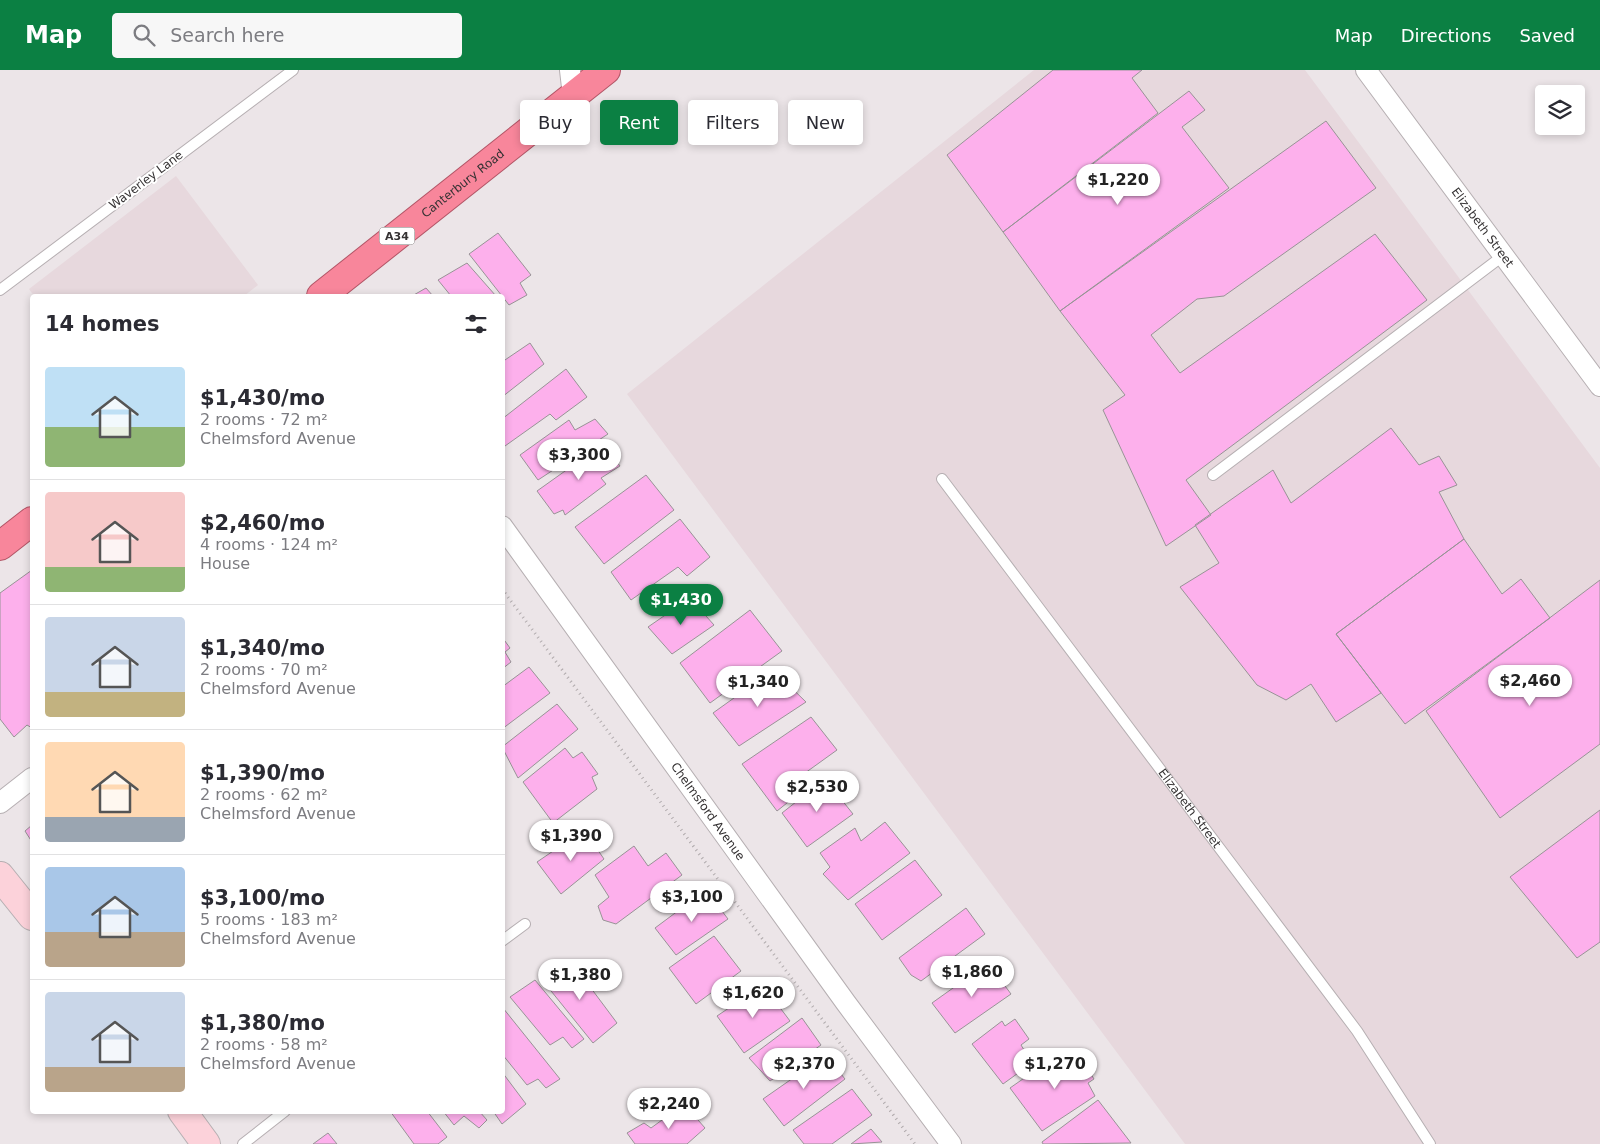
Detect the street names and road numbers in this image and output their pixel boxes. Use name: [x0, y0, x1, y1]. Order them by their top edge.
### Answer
street label: Canterbury Road: [419, 146, 507, 221]
street label: Waverley Lane: [106, 148, 186, 212]
street label: Elizabeth Street: [1449, 185, 1517, 270]
road number: A34: [380, 228, 414, 245]
street label: Chelmsford Avenue: [668, 760, 748, 863]
street label: Elizabeth Street: [1155, 766, 1224, 851]

